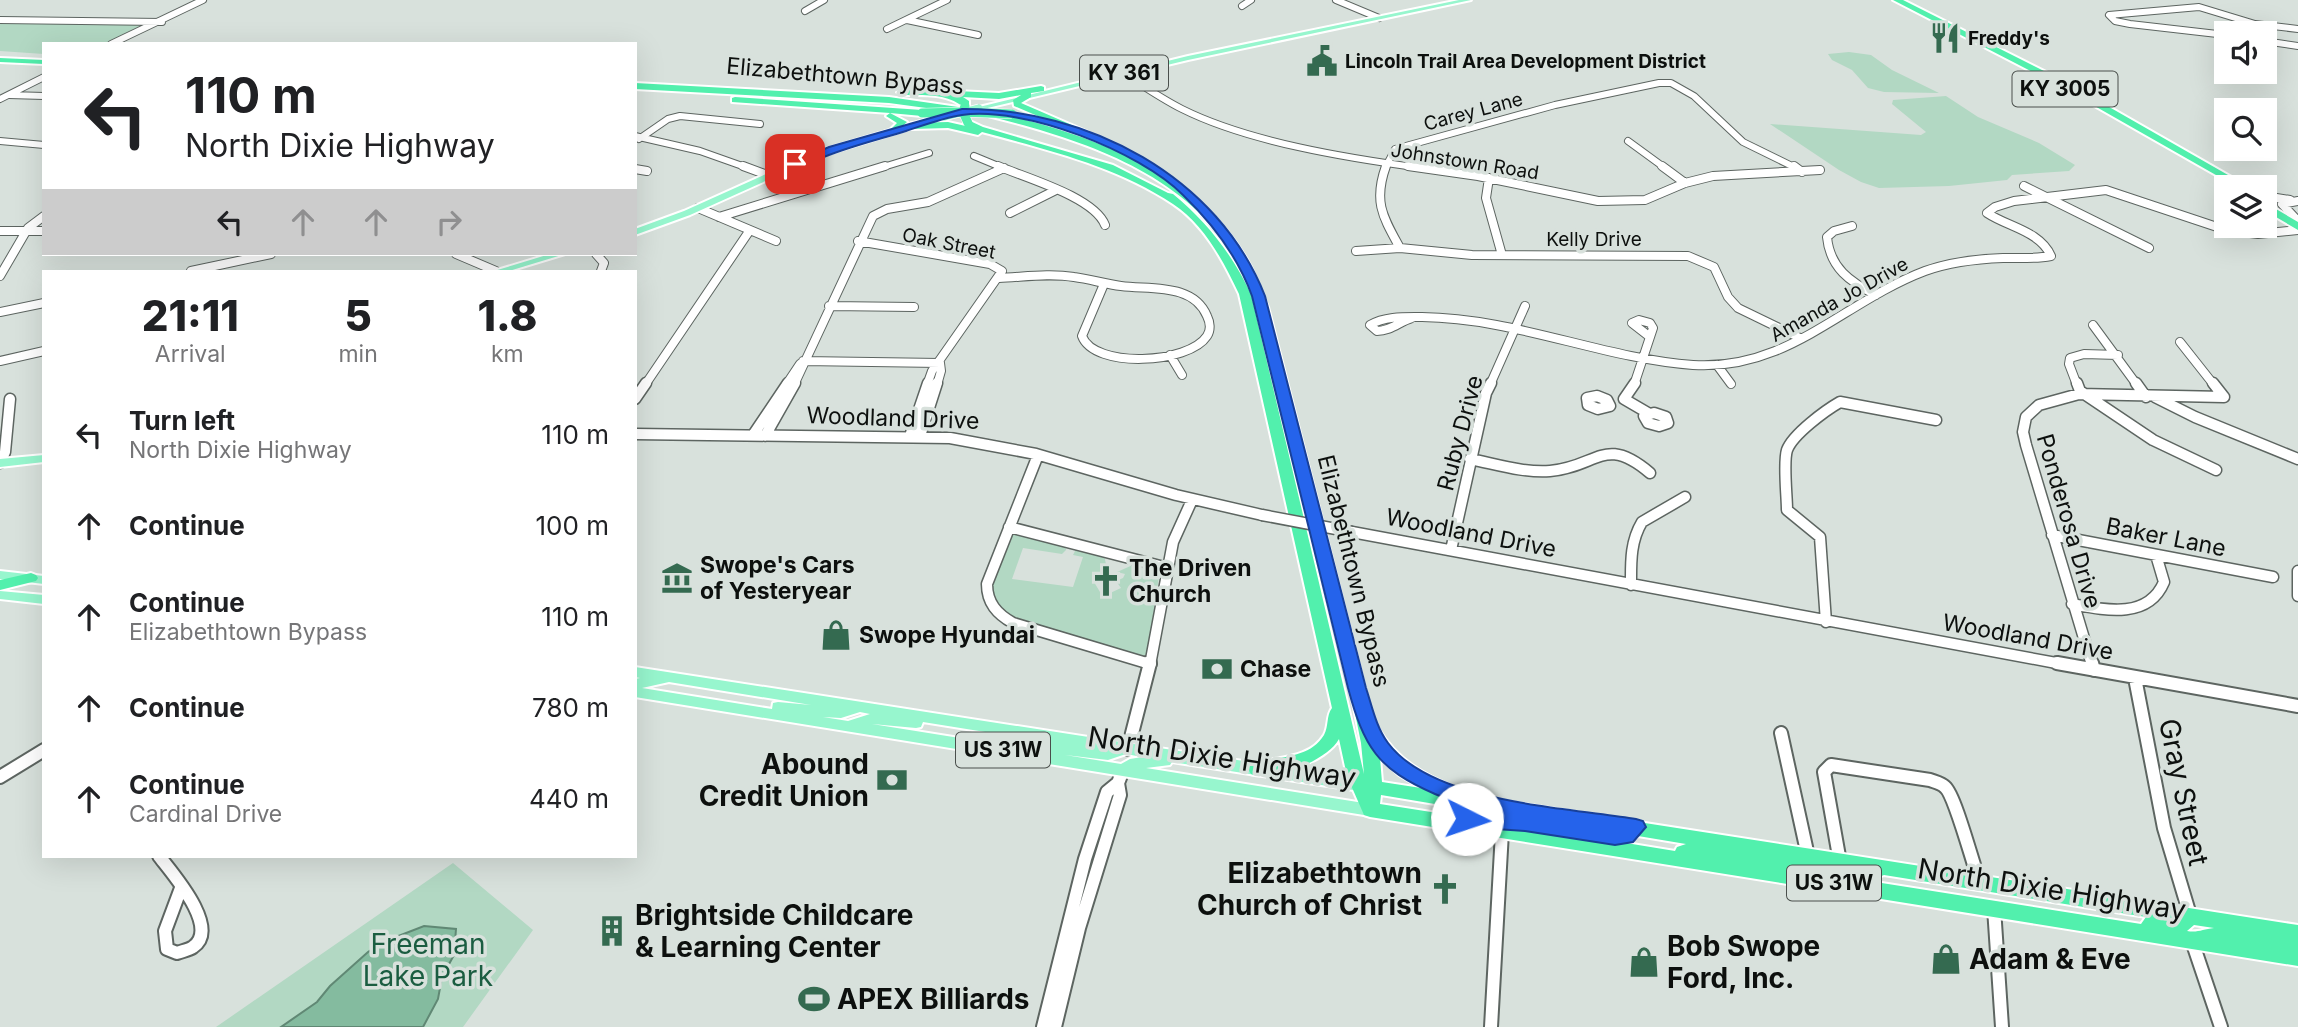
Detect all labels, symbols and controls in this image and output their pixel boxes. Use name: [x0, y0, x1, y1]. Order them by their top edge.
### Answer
restaurant icon: Freddy's: [1928, 21, 1962, 55]
map controls: [2214, 21, 2277, 238]
button: sound: [2214, 21, 2277, 84]
place label: Freddy's: [1968, 27, 2050, 50]
public building icon: Lincoln Trail Area Development District: [1305, 44, 1339, 78]
place label: Lincoln Trail Area Development District: [1345, 50, 1706, 73]
street label: Elizabethtown Bypass: [725, 52, 965, 100]
road number: KY 361: [1080, 56, 1168, 90]
text: 110 m: [185, 66, 317, 125]
icon: left: [70, 70, 161, 161]
road number: KY 3005: [2012, 72, 2118, 106]
street label: Carey Lane: [1421, 87, 1525, 136]
button: search: [2214, 98, 2277, 161]
text: North Dixie Highway: [185, 126, 495, 165]
pin: [765, 134, 825, 194]
street label: Johnstown Road: [1389, 138, 1541, 185]
icon: arrive: [776, 145, 814, 183]
button: layers: [2214, 175, 2277, 238]
icon: left: [211, 203, 249, 241]
icon: ahead: [284, 203, 322, 241]
icon: ahead: [357, 203, 395, 241]
icon: right: [430, 203, 468, 241]
street label: Oak Street: [900, 223, 998, 264]
street label: Kelly Drive: [1546, 228, 1642, 251]
street label: Amanda Jo Drive: [1766, 252, 1912, 347]
text: 21:11: [142, 290, 239, 341]
text: 5: [344, 290, 372, 341]
text: 1.8: [477, 290, 537, 341]
text: Arrival: [155, 340, 226, 368]
text: min: [338, 340, 378, 368]
text: km: [491, 340, 524, 368]
street label: Ruby Drive: [1431, 372, 1489, 494]
street label: Woodland Drive: [806, 401, 980, 435]
text: Turn left: [129, 405, 235, 436]
icon: left: [70, 416, 108, 454]
text: 110 m: [541, 419, 609, 450]
street label: Ponderosa Drive: [2031, 431, 2107, 611]
text: North Dixie Highway: [129, 436, 352, 464]
street label: Elizabethtown Bypass: [1312, 452, 1396, 690]
street label: Woodland Drive: [1383, 503, 1559, 563]
icon: ahead: [70, 507, 108, 545]
text: Continue: [129, 510, 245, 541]
text: 100 m: [536, 510, 609, 541]
street label: Baker Lane: [2104, 512, 2228, 562]
place label: Swope's Cars of Yesteryear: [700, 551, 855, 605]
place label: The Driven Church: [1129, 554, 1252, 608]
museum icon: Swope's Cars of Yesteryear: [660, 561, 694, 595]
church icon: The Driven Church: [1089, 564, 1123, 598]
text: Continue: [129, 587, 245, 618]
icon: ahead: [70, 598, 108, 636]
text: 110 m: [541, 601, 609, 632]
street label: Woodland Drive: [1940, 608, 2116, 666]
text: Elizabethtown Bypass: [129, 618, 367, 646]
shop icon: Swope Hyundai: [819, 618, 853, 652]
place label: Swope Hyundai: [859, 621, 1035, 649]
bank icon: Chase: [1200, 652, 1234, 686]
place label: Chase: [1240, 655, 1311, 683]
icon: ahead: [70, 689, 108, 727]
text: Continue: [129, 692, 245, 723]
text: 780 m: [532, 692, 609, 723]
street label: Gray Street: [2152, 715, 2216, 869]
street label: North Dixie Highway: [1086, 719, 1358, 795]
road number: US 31W: [956, 732, 1050, 768]
place label: Abound Credit Union: [699, 747, 869, 813]
bank icon: Abound Credit Union: [875, 763, 909, 797]
text: Continue: [129, 769, 245, 800]
icon: ahead: [70, 780, 108, 818]
position arrow: [1430, 782, 1504, 856]
text: 440 m: [529, 783, 609, 814]
text: Cardinal Drive: [129, 800, 282, 828]
street label: North Dixie Highway: [1916, 851, 2188, 927]
place label: Elizabethtown Church of Christ: [1197, 856, 1422, 922]
road number: US 31W: [1787, 866, 1881, 900]
church icon: Elizabethtown Church of Christ: [1428, 872, 1462, 906]
place label: Brightside Childcare & Learning Center: [635, 898, 914, 964]
building icon: Brightside Childcare & Learning Center: [595, 914, 629, 948]
park label: Freeman Lake Park: [363, 927, 493, 993]
place label: Bob Swope Ford, Inc.: [1667, 929, 1820, 995]
shop icon: Adam & Eve: [1929, 942, 1963, 976]
place label: Adam & Eve: [1969, 942, 2131, 976]
shop icon: Bob Swope Ford, Inc.: [1627, 945, 1661, 979]
sports icon: APEX Billiards: [797, 982, 831, 1016]
place label: APEX Billiards: [837, 982, 1030, 1016]

